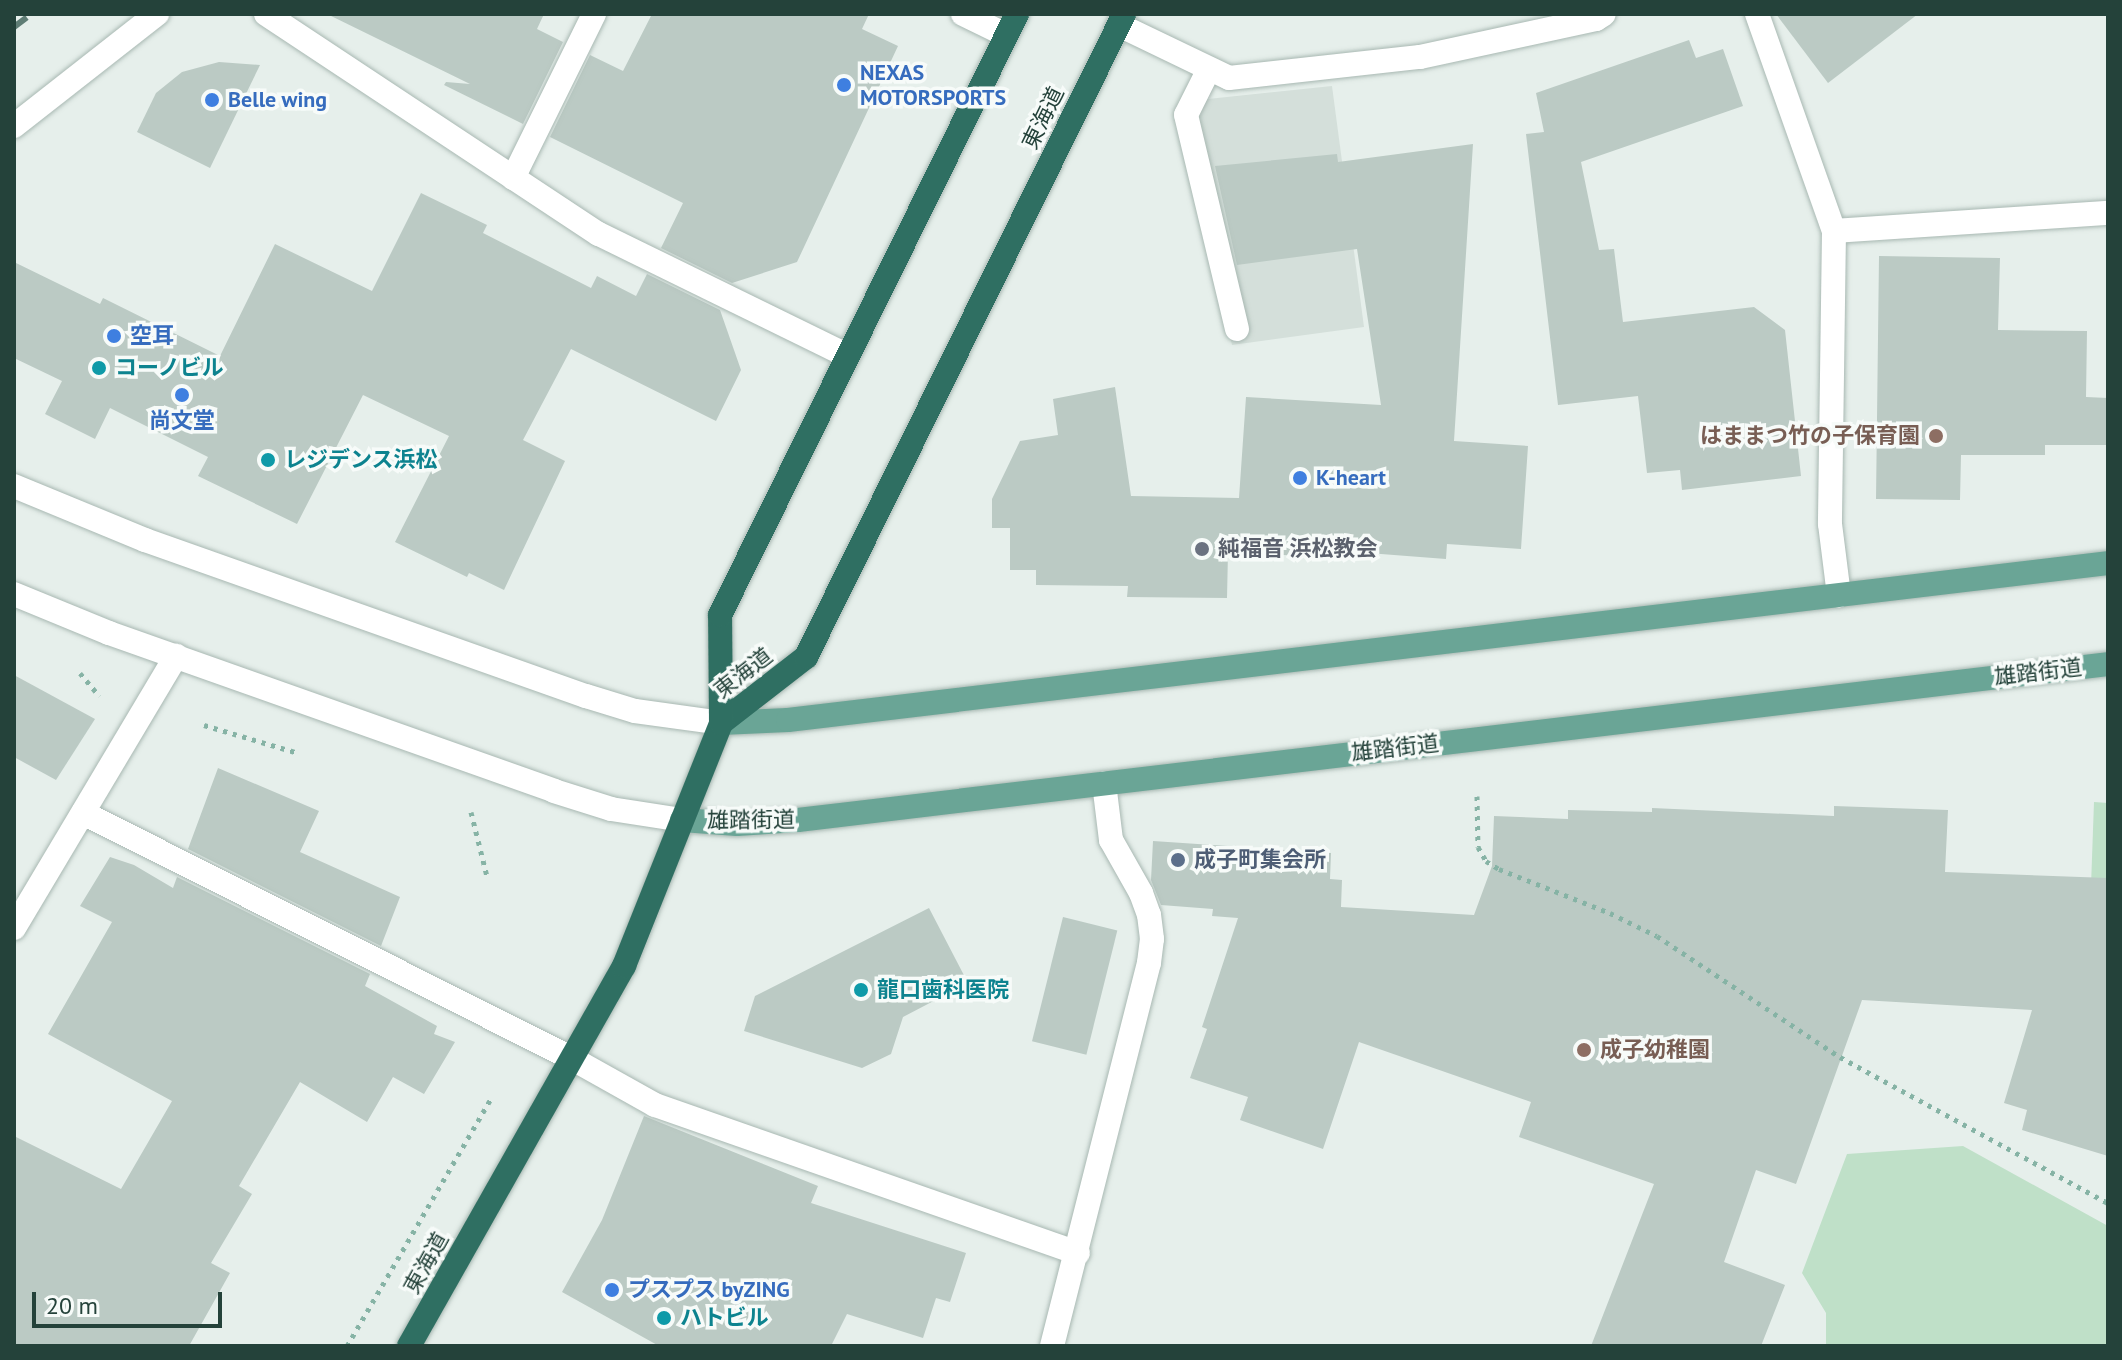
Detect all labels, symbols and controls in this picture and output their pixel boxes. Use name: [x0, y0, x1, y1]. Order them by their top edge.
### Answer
place label: NEXAS MOTORSPORTS: [860, 59, 1006, 110]
marker: NEXAS MOTORSPORTS: [835, 76, 853, 94]
street label: 東海道: [1017, 83, 1069, 153]
place label: Belle wing: [228, 87, 327, 113]
marker: Belle wing: [203, 91, 221, 109]
place label: 空耳: [130, 323, 174, 349]
marker: 空耳: [105, 327, 123, 345]
place label: コーノビル: [115, 355, 225, 381]
marker: コーノビル: [90, 359, 108, 377]
marker: 尚文堂: [173, 386, 191, 404]
place label: 尚文堂: [149, 408, 215, 434]
place label: はままつ竹の子保育園: [1700, 423, 1920, 449]
marker: はままつ竹の子保育園: [1927, 427, 1945, 445]
place label: レジデンス浜松: [284, 447, 438, 473]
marker: レジデンス浜松: [259, 451, 277, 469]
place label: K-heart: [1316, 465, 1386, 491]
marker: K-heart: [1291, 469, 1309, 487]
place label: 純福音 浜松教会: [1218, 536, 1378, 562]
marker: 純福音 浜松教会: [1193, 540, 1211, 558]
street label: 東海道: [709, 642, 777, 704]
street label: 雄踏街道: [1993, 654, 2083, 690]
street label: 雄踏街道: [1350, 730, 1440, 766]
street label: 雄踏街道: [707, 806, 795, 834]
place label: 成子町集会所: [1194, 847, 1326, 873]
marker: 成子町集会所: [1169, 851, 1187, 869]
place label: 龍口歯科医院: [877, 977, 1009, 1003]
marker: 龍口歯科医院: [852, 981, 870, 999]
place label: 成子幼稚園: [1600, 1037, 1710, 1063]
marker: 成子幼稚園: [1575, 1041, 1593, 1059]
street label: 東海道: [398, 1228, 454, 1298]
scale bar: [36, 1276, 226, 1326]
place label: プスプス byZING: [628, 1277, 790, 1303]
marker: プスプス byZING: [603, 1281, 621, 1299]
text: 20 m: [46, 1290, 98, 1321]
place label: ハトビル: [680, 1305, 768, 1331]
marker: ハトビル: [655, 1309, 673, 1327]

